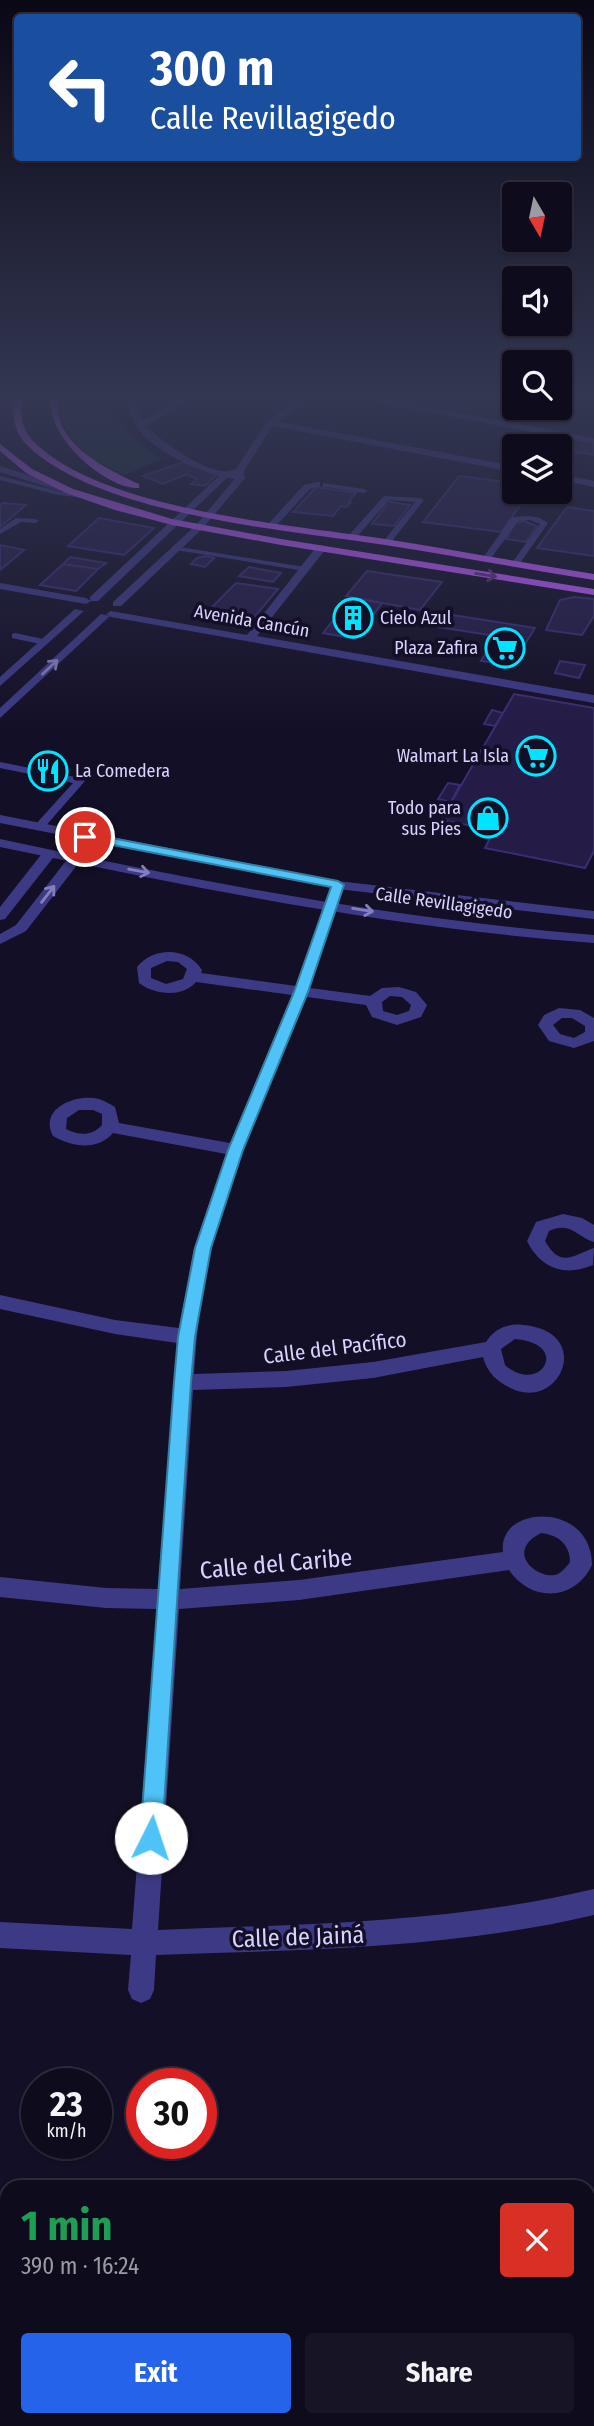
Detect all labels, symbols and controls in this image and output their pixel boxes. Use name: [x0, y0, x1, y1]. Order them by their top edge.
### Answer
text: 300 m: [150, 39, 274, 98]
icon: left: [35, 42, 126, 133]
text: Calle Revillagigedo: [150, 99, 396, 137]
north arrow: [502, 182, 572, 252]
map controls: [502, 182, 572, 504]
button: sound: [502, 266, 572, 336]
button: search: [502, 350, 572, 420]
button: layers: [502, 434, 572, 504]
one-way arrow: [475, 569, 497, 582]
building icon: Cielo Azul: [332, 597, 374, 639]
street label: Avenida Cancún: [193, 600, 311, 642]
place label: Cielo Azul: [380, 607, 452, 629]
supermarket icon: Plaza Zafira: [484, 627, 526, 669]
place label: Plaza Zafira: [394, 637, 478, 659]
one-way arrow: [41, 659, 59, 675]
supermarket icon: Walmart La Isla: [515, 735, 557, 777]
place label: Walmart La Isla: [397, 745, 509, 767]
restaurant icon: La Comedera: [27, 750, 69, 792]
place label: La Comedera: [75, 760, 170, 782]
place label: Todo para sus Pies: [388, 797, 461, 840]
shop icon: Todo para sus Pies: [467, 797, 509, 839]
pin: [55, 807, 115, 867]
icon: arrive: [66, 818, 104, 856]
one-way arrow: [127, 865, 150, 878]
street label: Calle Revillagigedo: [374, 882, 514, 924]
one-way arrow: [40, 885, 55, 903]
one-way arrow: [351, 904, 374, 917]
street label: Calle del Pacífico: [262, 1326, 408, 1370]
street label: Calle del Caribe: [199, 1543, 353, 1585]
position arrow: [114, 1801, 188, 1875]
street label: Calle de Jainá: [231, 1921, 365, 1953]
speed limit sign: 30: [126, 2068, 217, 2159]
text: 23: [50, 2083, 83, 2125]
text: km/h: [46, 2120, 87, 2142]
text: 1 min: [21, 2201, 112, 2251]
button: close: [500, 2203, 574, 2277]
text: 390 m · 16:24: [21, 2252, 139, 2280]
button: Exit: [21, 2333, 291, 2413]
button: Share: [305, 2333, 574, 2413]

